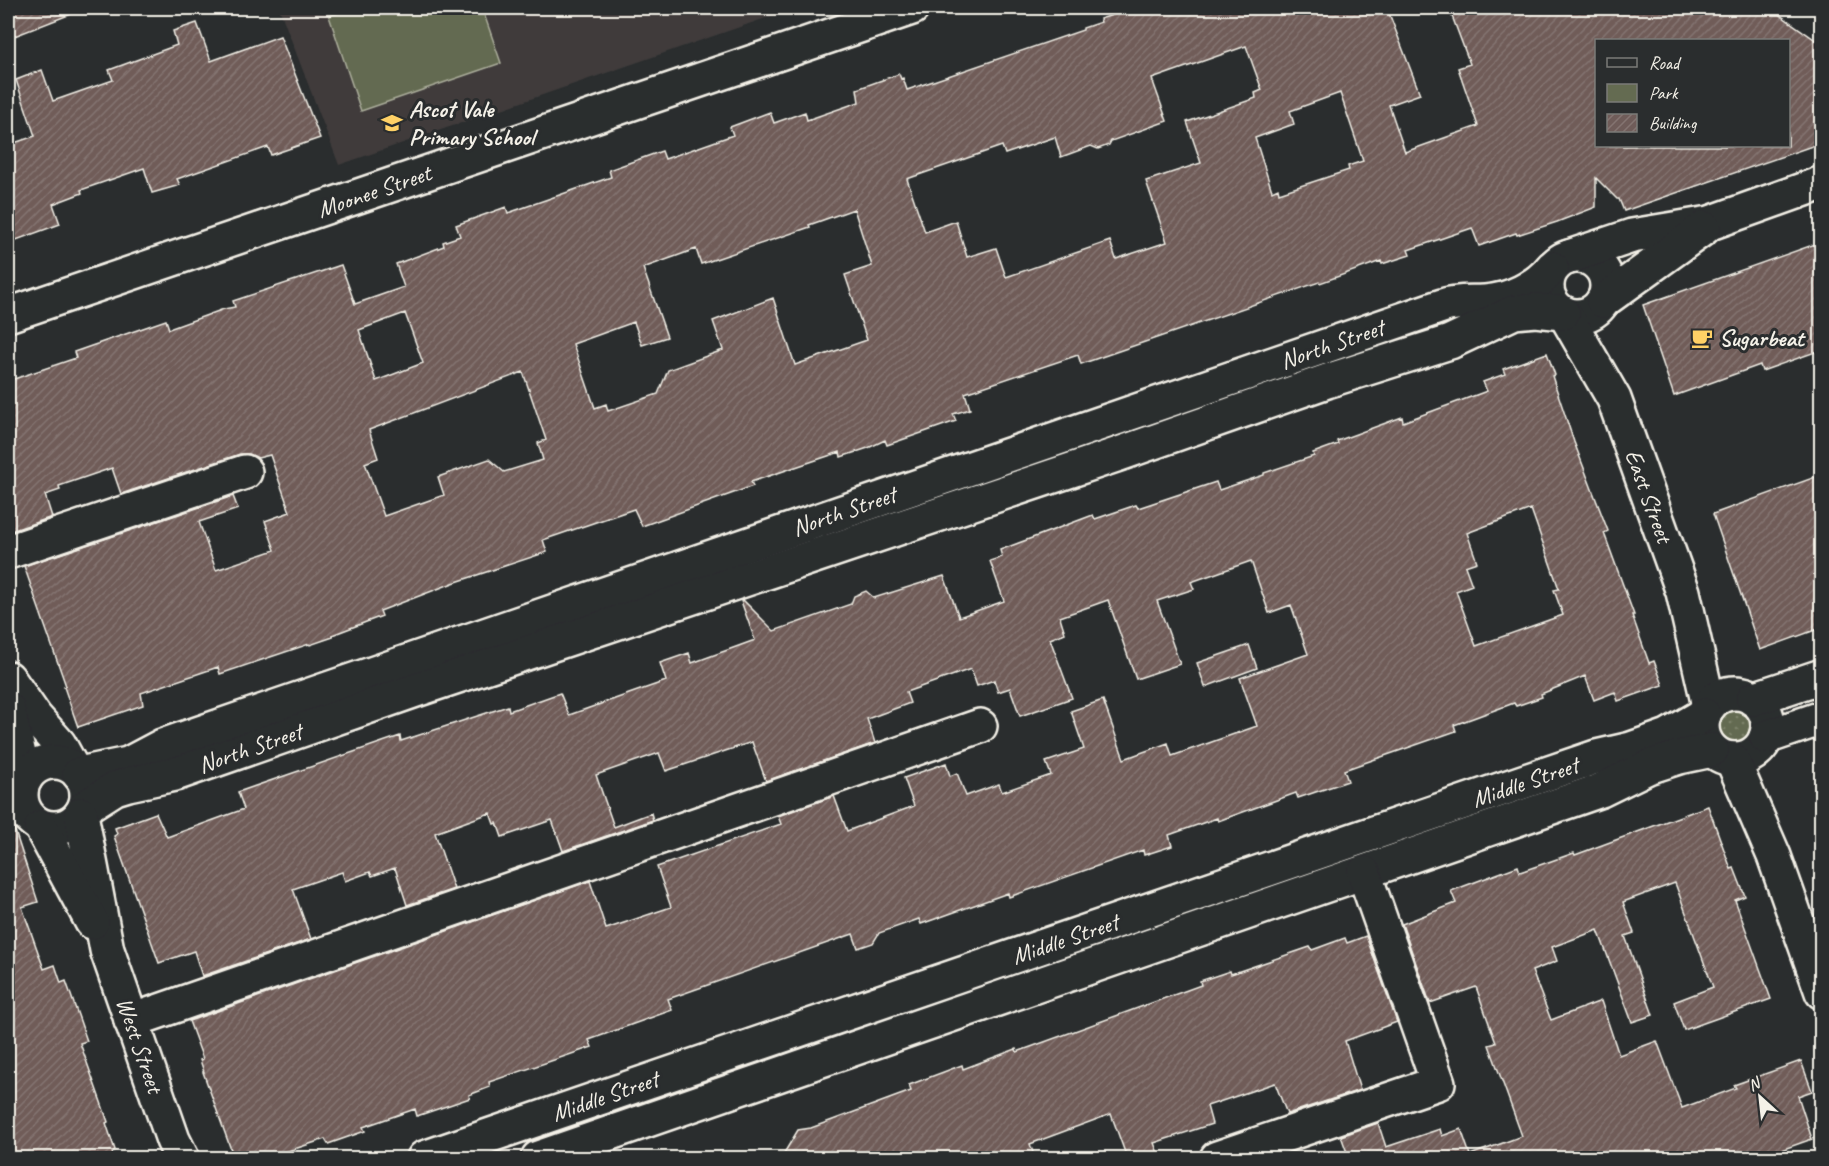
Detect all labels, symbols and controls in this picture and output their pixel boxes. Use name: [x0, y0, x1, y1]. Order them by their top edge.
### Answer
legend: [1595, 39, 1790, 147]
text: Road: [1649, 52, 1682, 74]
text: Park: [1649, 82, 1679, 104]
place label: Ascot Vale Primary School: [409, 94, 539, 152]
school or university icon: Ascot Vale Primary School: [380, 111, 404, 135]
text: Building: [1649, 112, 1698, 134]
street label: Moonee Street: [313, 157, 437, 224]
street label: North Street: [1276, 311, 1391, 376]
place label: Sugarbeat: [1719, 323, 1807, 353]
cafe icon: Sugarbeat: [1690, 326, 1714, 350]
street label: East Street: [1618, 445, 1680, 549]
street label: North Street: [788, 478, 903, 543]
street label: North Street: [194, 715, 309, 780]
street label: Middle Street: [1468, 749, 1585, 814]
street label: Middle Street: [1008, 906, 1125, 971]
street label: West Street: [110, 993, 171, 1099]
street label: Middle Street: [548, 1063, 665, 1128]
north arrow: [1730, 1067, 1790, 1127]
text: N: [1745, 1072, 1765, 1096]

